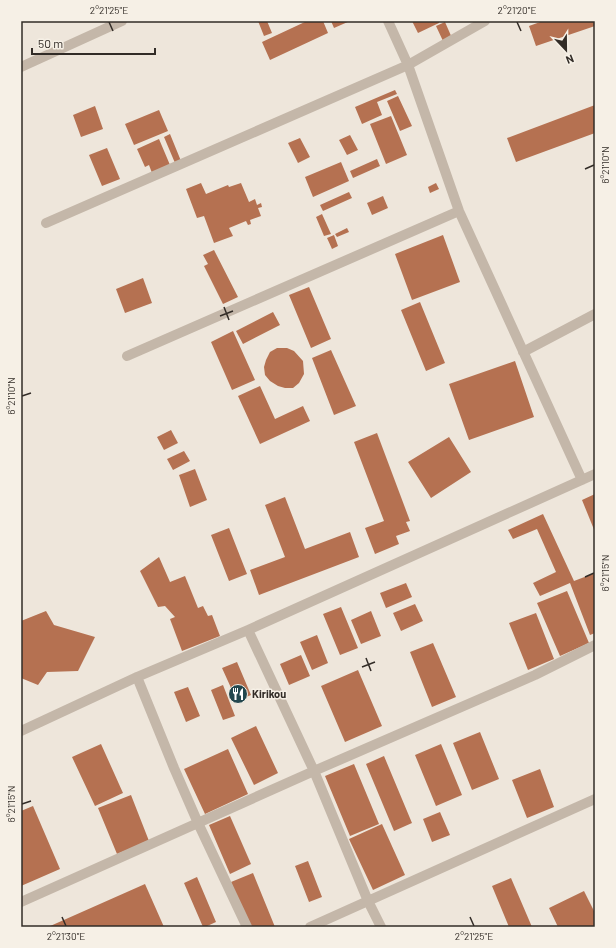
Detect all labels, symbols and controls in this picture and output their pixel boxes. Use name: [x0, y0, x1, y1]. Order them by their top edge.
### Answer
text: 2°21'25"E: [90, 4, 128, 16]
text: 2°21'20"E: [498, 4, 536, 16]
scale bar: [32, 30, 155, 56]
north arrow: [546, 30, 586, 70]
text: 50 m: [38, 36, 63, 50]
text: N: [564, 52, 576, 67]
text: 6°21'10"N: [599, 146, 611, 184]
text: 6°21'10"N: [5, 377, 17, 415]
text: 6°21'15"N: [599, 554, 611, 592]
restaurant icon: Kirikou: [227, 683, 249, 705]
place label: Kirikou: [252, 687, 286, 700]
text: 6°21'15"N: [5, 785, 17, 823]
text: 2°21'30"E: [47, 930, 85, 942]
text: 2°21'25"E: [455, 930, 493, 942]

